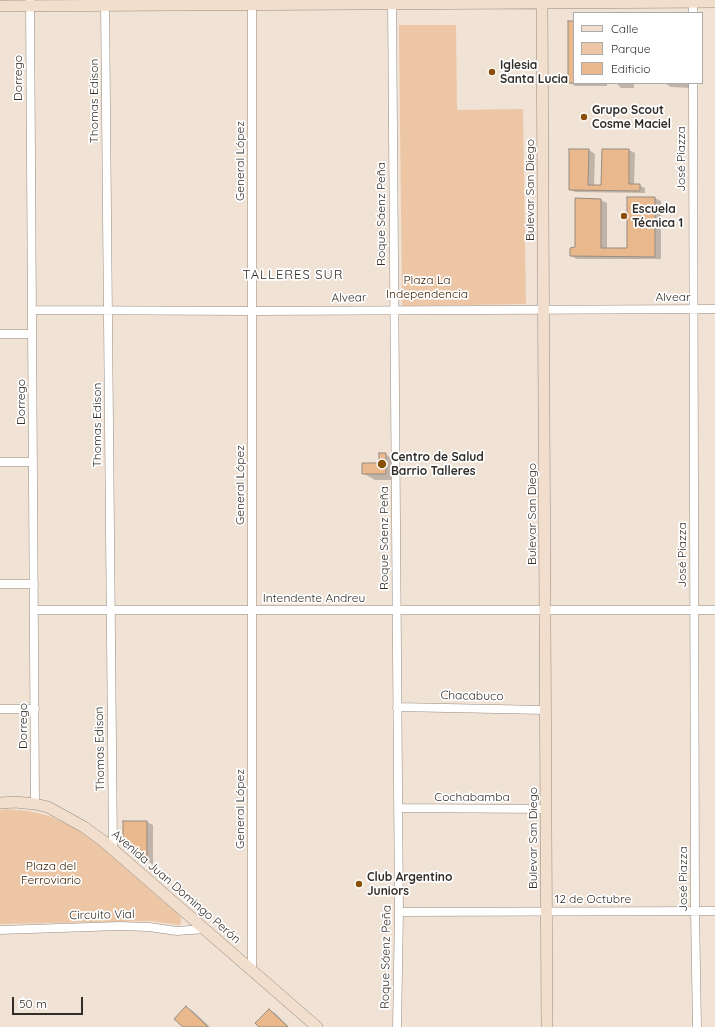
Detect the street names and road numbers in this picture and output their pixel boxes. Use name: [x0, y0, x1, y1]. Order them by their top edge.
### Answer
street label: Dorrego: [11, 55, 25, 101]
street label: Thomas Edison: [87, 59, 101, 143]
street label: General López: [233, 121, 247, 201]
street label: José Piazza: [674, 126, 688, 192]
street label: Bulevar San Diego: [523, 139, 537, 241]
street label: Roque Sáenz Peña: [374, 162, 388, 266]
street label: Alvear: [331, 290, 367, 306]
street label: Alvear: [655, 290, 691, 304]
street label: Dorrego: [14, 379, 28, 425]
street label: Thomas Edison: [90, 383, 104, 467]
street label: General López: [233, 445, 247, 525]
street label: Bulevar San Diego: [525, 463, 539, 565]
street label: Roque Sáenz Peña: [377, 486, 391, 590]
street label: José Piazza: [675, 522, 689, 588]
street label: Intendente Andreu: [263, 591, 365, 605]
street label: Chacabuco: [440, 688, 504, 704]
street label: Dorrego: [16, 703, 30, 749]
street label: Thomas Edison: [92, 706, 108, 792]
street label: General López: [233, 769, 247, 849]
street label: Bulevar San Diego: [526, 787, 540, 889]
street label: Cochabamba: [434, 790, 510, 804]
street label: Avenida Juan Domingo Perón: [109, 827, 243, 947]
street label: José Piazza: [676, 846, 690, 912]
street label: 12 de Octubre: [555, 892, 631, 906]
street label: Roque Sáenz Peña: [378, 905, 394, 1009]
street label: Circuito Vial: [69, 907, 135, 923]

